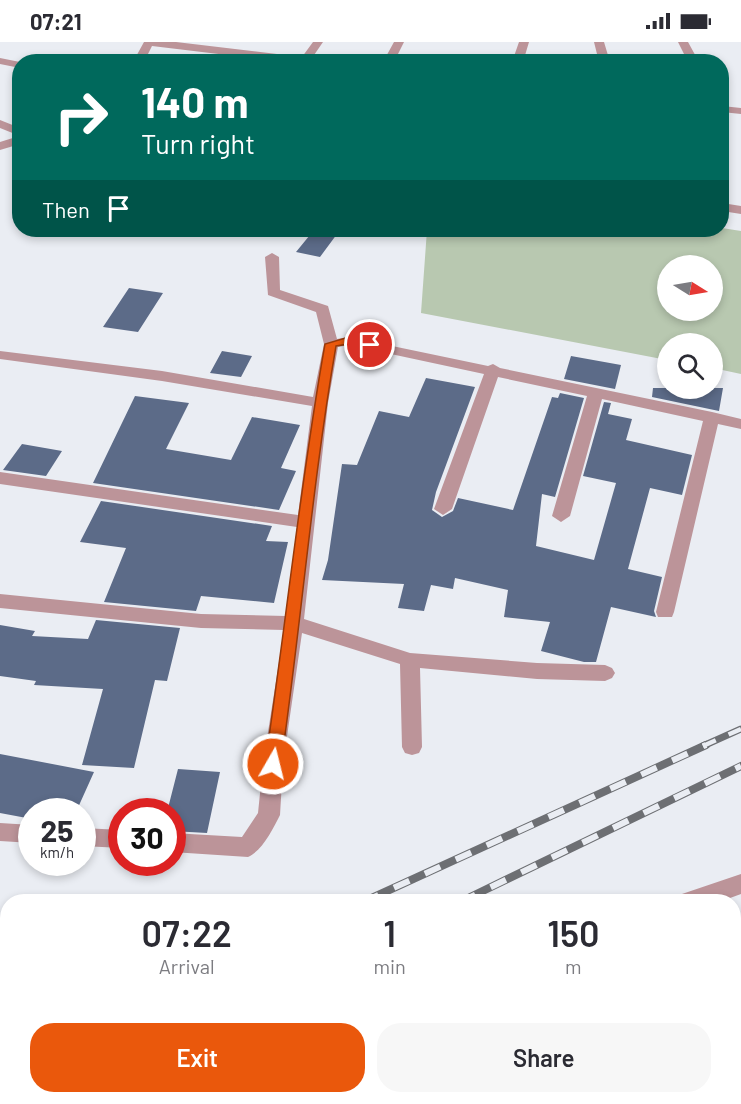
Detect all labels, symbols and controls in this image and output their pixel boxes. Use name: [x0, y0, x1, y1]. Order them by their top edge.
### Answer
text: 07:21: [30, 8, 81, 34]
text: 140 m: [141, 76, 249, 126]
icon: right: [42, 78, 120, 156]
text: Turn right: [141, 127, 255, 159]
icon: arrive: [102, 192, 135, 225]
text: Then: [42, 196, 90, 222]
north arrow: [657, 255, 723, 321]
map controls: [657, 255, 723, 399]
pin: [344, 319, 395, 370]
icon: arrive: [353, 328, 386, 361]
button: search: [657, 333, 723, 399]
position arrow: [241, 732, 305, 796]
speed limit sign: 30: [108, 798, 186, 876]
text: 25: [41, 812, 73, 848]
text: km/h: [40, 843, 74, 861]
text: 07:22: [141, 911, 232, 954]
text: 1: [383, 911, 396, 954]
text: 150: [547, 911, 600, 954]
text: Arrival: [159, 954, 215, 978]
text: min: [373, 954, 406, 978]
text: m: [565, 954, 582, 978]
button: Exit: [30, 1023, 365, 1092]
button: Share: [377, 1023, 711, 1092]

